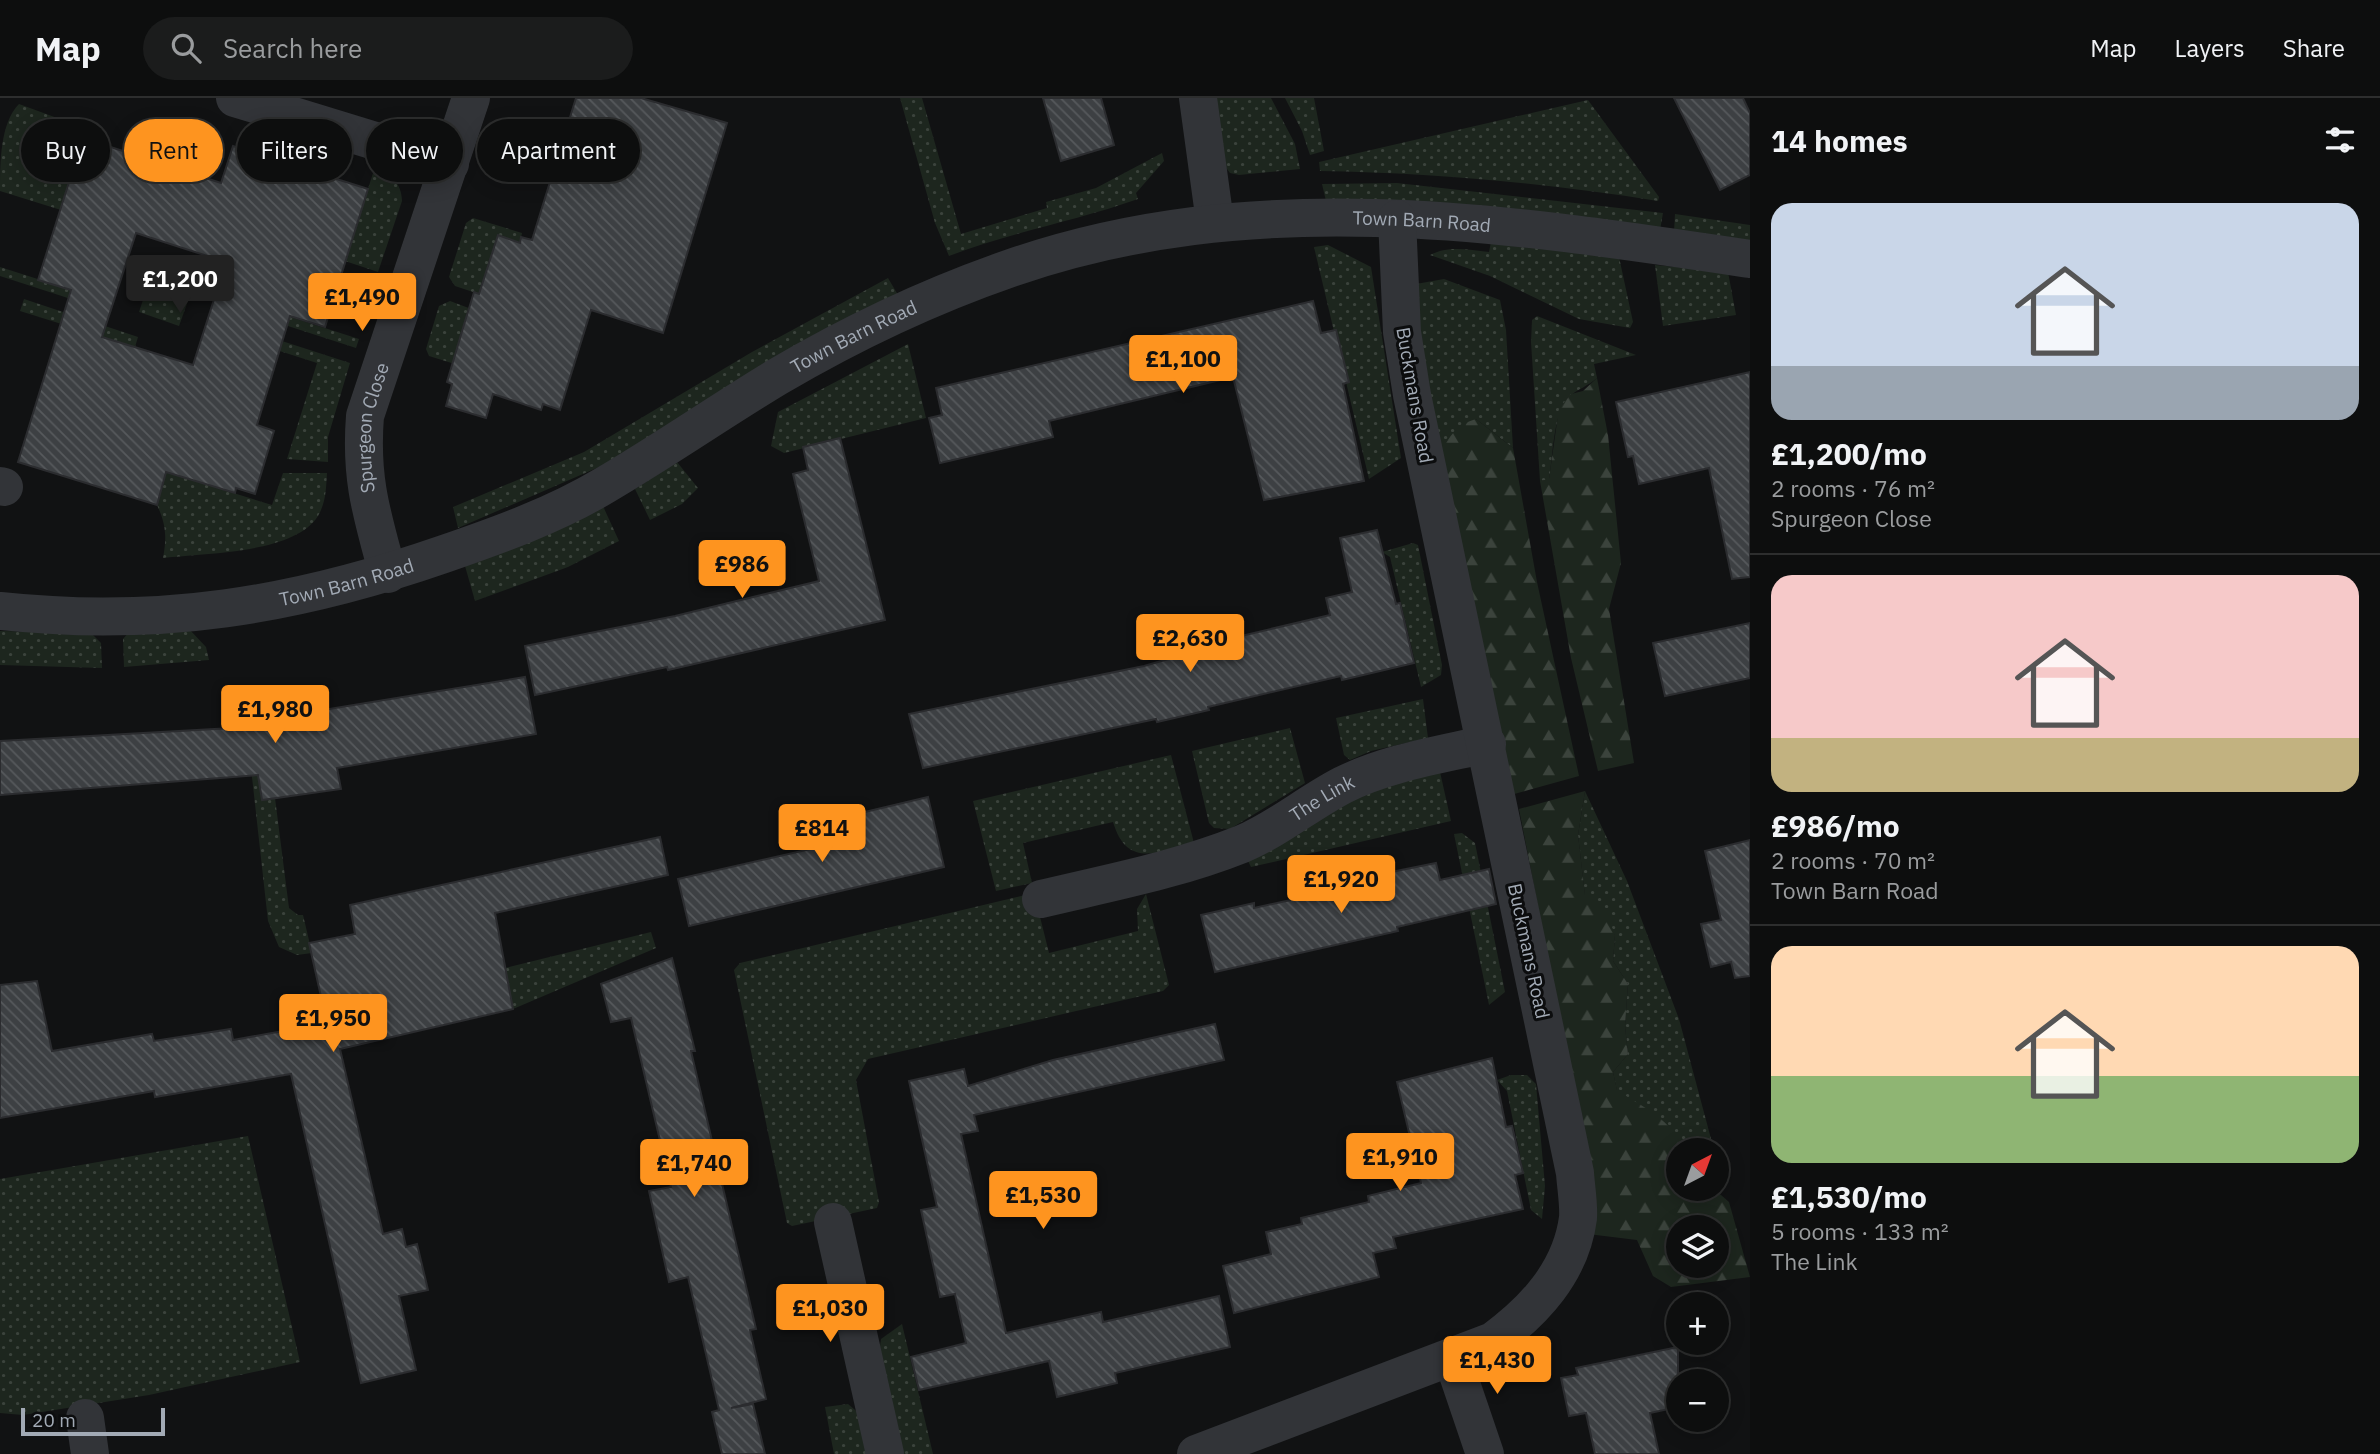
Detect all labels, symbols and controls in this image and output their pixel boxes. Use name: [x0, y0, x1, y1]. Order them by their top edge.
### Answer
search box: [143, 17, 633, 80]
text: Map: [35, 27, 101, 70]
icon: search: [167, 29, 205, 67]
text: Search here: [223, 31, 362, 65]
text: Map: [2090, 32, 2137, 64]
text: Layers: [2175, 32, 2245, 64]
text: Share: [2283, 32, 2345, 64]
chip: Buy: [21, 119, 110, 182]
chip: Rent: [124, 119, 223, 182]
chip: Filters: [237, 119, 352, 182]
chip: New: [366, 119, 463, 182]
chip: Apartment: [477, 119, 640, 182]
text: 14 homes: [1771, 121, 1908, 160]
icon: filters: [2321, 121, 2359, 159]
street label: Town Barn Road: [1352, 206, 1492, 237]
icon: home: [2002, 248, 2128, 374]
pin: £1,200: [123, 256, 237, 315]
text: £1,200: [142, 263, 218, 293]
pin: £1,490: [305, 274, 419, 333]
text: £1,490: [324, 281, 400, 311]
street label: Town Barn Road: [786, 295, 921, 379]
street label: Buckmans Road: [1391, 325, 1439, 465]
pin: £1,100: [1126, 336, 1240, 395]
text: £1,100: [1145, 343, 1221, 373]
street label: Spurgeon Close: [352, 359, 394, 495]
text: £1,200/mo: [1771, 434, 1927, 473]
text: 2 rooms · 76 m²: [1771, 473, 1935, 503]
text: Spurgeon Close: [1771, 503, 1932, 533]
pin: £986: [701, 540, 783, 600]
text: £986: [715, 548, 769, 578]
street label: Town Barn Road: [277, 553, 417, 611]
pin: £2,630: [1133, 614, 1247, 674]
icon: home: [2002, 620, 2128, 746]
text: £2,630: [1152, 622, 1228, 652]
pin: £1,980: [218, 686, 332, 745]
text: £1,980: [237, 693, 313, 723]
street label: The Link: [1285, 769, 1358, 827]
pin: £814: [781, 804, 863, 864]
text: £986/mo: [1771, 806, 1900, 845]
text: £814: [795, 812, 849, 842]
text: 2 rooms · 70 m²: [1771, 845, 1935, 875]
pin: £1,920: [1284, 856, 1398, 915]
text: £1,920: [1303, 863, 1379, 893]
text: Town Barn Road: [1771, 875, 1939, 905]
street label: Buckmans Road: [1503, 881, 1555, 1021]
icon: home: [2002, 991, 2128, 1117]
pin: £1,950: [276, 995, 390, 1054]
text: £1,950: [295, 1002, 371, 1032]
pin: £1,910: [1343, 1134, 1457, 1193]
north arrow: [1666, 1138, 1729, 1200]
map controls: [1666, 1138, 1729, 1432]
pin: £1,740: [637, 1140, 751, 1199]
text: £1,910: [1362, 1141, 1438, 1171]
text: £1,740: [656, 1147, 732, 1177]
pin: £1,530: [986, 1172, 1100, 1231]
text: £1,530/mo: [1771, 1177, 1927, 1216]
text: £1,530: [1005, 1179, 1081, 1209]
button: layers: [1666, 1215, 1729, 1278]
text: 5 rooms · 133 m²: [1771, 1216, 1949, 1246]
text: The Link: [1771, 1246, 1858, 1276]
pin: £1,030: [773, 1284, 887, 1344]
text: £1,030: [792, 1292, 868, 1322]
button: +: [1666, 1292, 1729, 1355]
pin: £1,430: [1440, 1336, 1554, 1396]
text: £1,430: [1459, 1344, 1535, 1374]
button: −: [1666, 1369, 1729, 1432]
scale bar: [21, 1405, 164, 1437]
text: 20 m: [32, 1408, 76, 1432]

